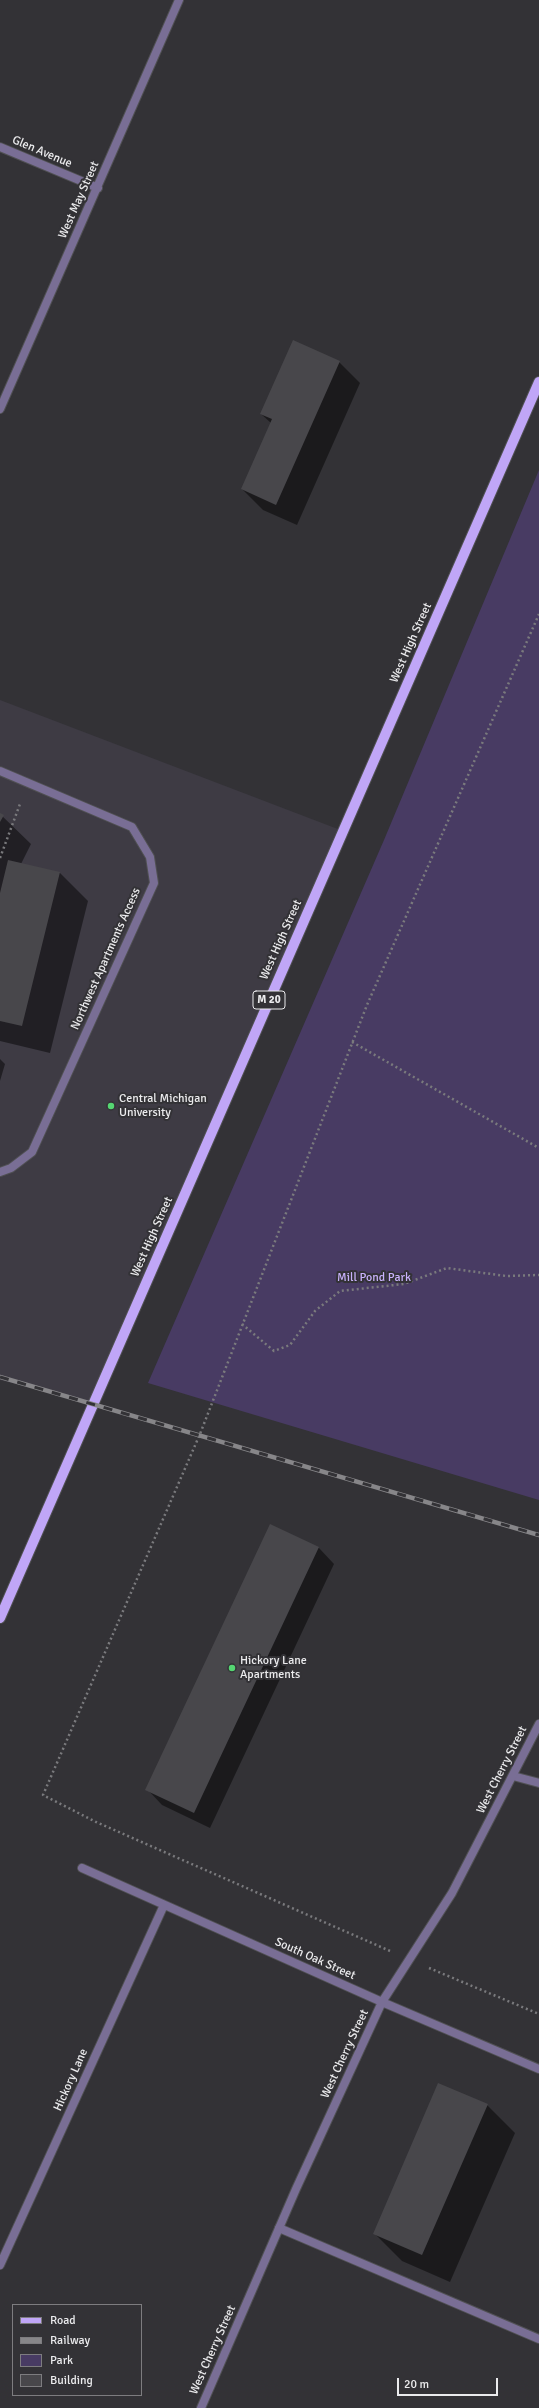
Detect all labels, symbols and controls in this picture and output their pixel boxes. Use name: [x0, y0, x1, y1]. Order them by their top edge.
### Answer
street label: Glen Avenue: [10, 133, 74, 171]
street label: West May Street: [56, 159, 102, 241]
street label: West High Street: [387, 601, 435, 685]
street label: Northwest Apartments Access: [68, 886, 144, 1032]
street label: West High Street: [257, 898, 305, 982]
road number: M 20: [253, 991, 285, 1009]
place label: Central Michigan University: [119, 1092, 207, 1120]
marker: Central Michigan University: [106, 1101, 116, 1111]
street label: West High Street: [128, 1195, 176, 1279]
park label: Mill Pond Park: [337, 1271, 411, 1285]
place label: Hickory Lane Apartments: [240, 1654, 307, 1682]
marker: Hickory Lane Apartments: [227, 1663, 237, 1673]
street label: West Cherry Street: [474, 1724, 530, 1816]
street label: South Oak Street: [273, 1935, 357, 1983]
street label: West Cherry Street: [318, 2007, 372, 2101]
street label: Hickory Lane: [51, 2047, 91, 2113]
street label: West Cherry Street: [187, 2303, 239, 2397]
legend: [12, 2304, 142, 2396]
text: Road: [50, 2313, 76, 2328]
text: Railway: [50, 2333, 90, 2348]
text: Park: [50, 2353, 73, 2368]
scale bar: [399, 2370, 500, 2396]
text: Building: [50, 2373, 93, 2388]
text: 20 m: [404, 2377, 429, 2392]

